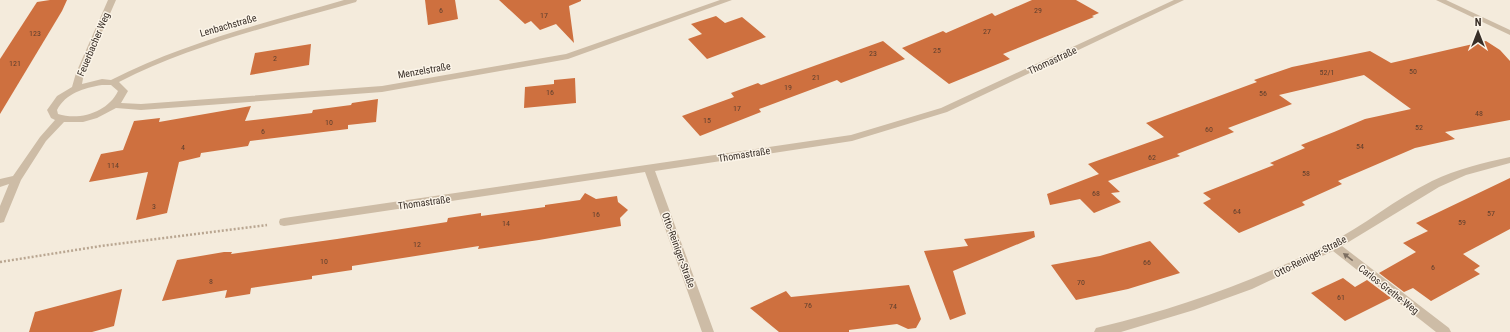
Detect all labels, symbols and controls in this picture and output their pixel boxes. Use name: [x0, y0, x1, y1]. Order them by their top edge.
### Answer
house number: 6: [439, 6, 443, 15]
house number: 29: [1034, 6, 1042, 15]
street label: Feuerbacher Weg: [75, 11, 112, 78]
house number: 17: [540, 11, 548, 20]
street label: Lenbachstraße: [198, 12, 258, 39]
north arrow: [1458, 12, 1498, 52]
text: N: [1475, 16, 1482, 29]
house number: 27: [983, 27, 991, 36]
house number: 123: [29, 29, 41, 38]
street label: Thomastraße: [1026, 44, 1079, 77]
house number: 25: [933, 46, 941, 55]
house number: 23: [869, 49, 877, 58]
house number: 2: [273, 54, 277, 63]
house number: 121: [9, 59, 21, 68]
street label: Menzelstraße: [397, 60, 452, 81]
house number: 50: [1409, 67, 1417, 76]
house number: 52/1: [1320, 68, 1334, 77]
house number: 21: [812, 73, 820, 82]
house number: 19: [784, 83, 792, 92]
house number: 16: [546, 88, 554, 97]
house number: 56: [1259, 89, 1267, 98]
house number: 17: [733, 104, 741, 113]
house number: 48: [1475, 109, 1483, 118]
house number: 15: [703, 116, 711, 125]
house number: 10: [325, 118, 333, 127]
house number: 52: [1415, 123, 1423, 132]
house number: 60: [1205, 125, 1213, 134]
house number: 6: [261, 127, 265, 136]
house number: 54: [1356, 142, 1364, 151]
house number: 4: [181, 143, 185, 152]
street label: Thomastraße: [717, 145, 771, 164]
house number: 62: [1148, 153, 1156, 162]
house number: 114: [107, 161, 119, 170]
house number: 58: [1302, 169, 1310, 178]
house number: 68: [1092, 189, 1100, 198]
street label: Thomastraße: [397, 193, 451, 212]
house number: 3: [152, 202, 156, 211]
house number: 64: [1233, 207, 1241, 216]
house number: 57: [1487, 209, 1495, 218]
house number: 16: [592, 210, 600, 219]
street label: Otto-Reiniger-Straße: [660, 211, 697, 290]
house number: 59: [1458, 218, 1466, 227]
house number: 14: [502, 219, 510, 228]
street label: Otto-Reiniger-Straße: [1272, 233, 1348, 279]
house number: 12: [413, 240, 421, 249]
one-way arrow: [1342, 253, 1353, 261]
house number: 10: [320, 257, 328, 266]
house number: 66: [1143, 258, 1151, 267]
street label: Carlos-Grethe-Weg: [1356, 262, 1421, 316]
house number: 6: [1431, 263, 1435, 272]
house number: 8: [209, 277, 213, 286]
house number: 70: [1077, 278, 1085, 287]
house number: 61: [1337, 293, 1345, 302]
house number: 76: [804, 301, 812, 310]
house number: 74: [889, 302, 897, 311]

